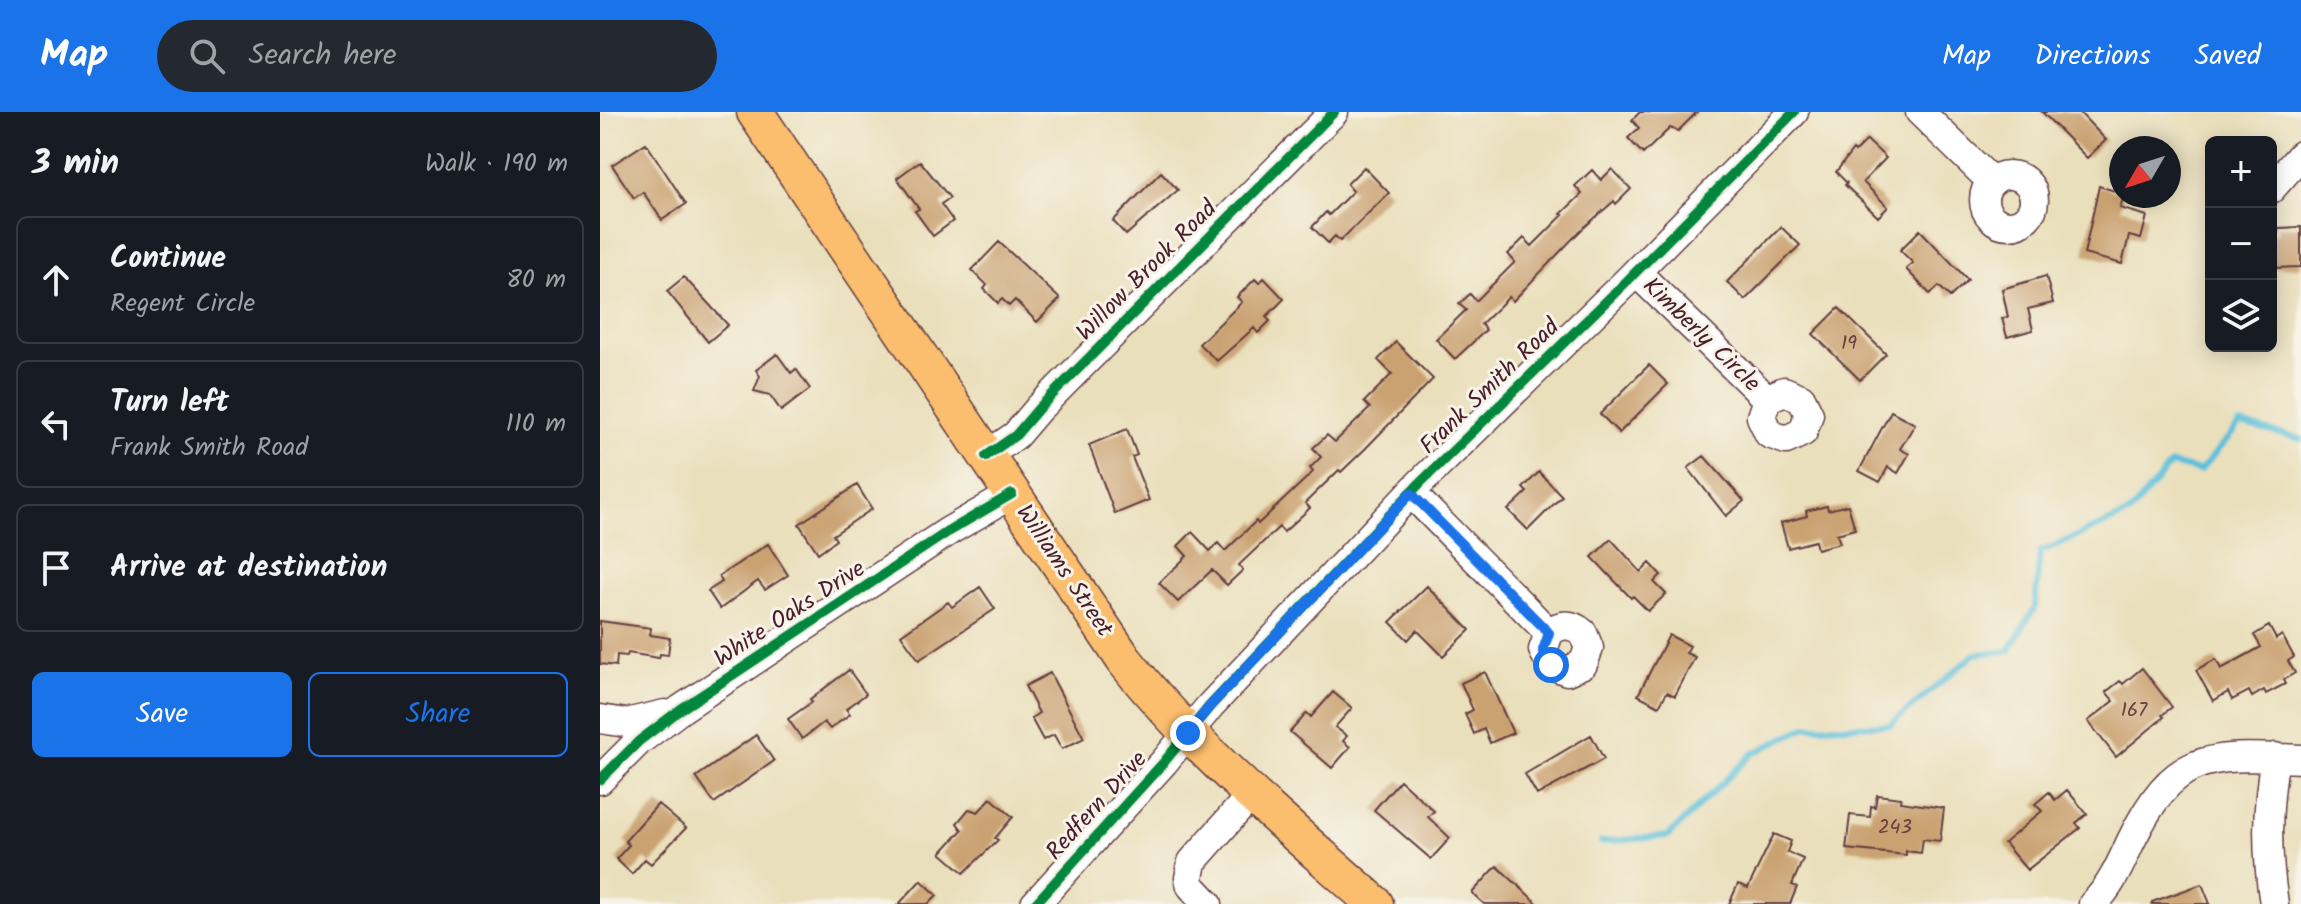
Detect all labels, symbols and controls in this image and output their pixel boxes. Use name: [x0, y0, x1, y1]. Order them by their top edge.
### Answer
search box: [157, 20, 717, 92]
text: Map: [40, 26, 109, 86]
text: Search here: [249, 32, 396, 80]
icon: search: [185, 34, 229, 78]
text: Map: [1942, 34, 1991, 79]
text: Directions: [2035, 34, 2151, 79]
text: Saved: [2195, 34, 2261, 79]
north arrow: [2109, 136, 2181, 208]
map controls: [2205, 136, 2277, 352]
button: +: [2205, 136, 2277, 208]
text: 3 min: [32, 137, 119, 191]
text: Walk · 190 m: [425, 143, 568, 185]
street label: Willow Brook Road: [1067, 190, 1228, 351]
button: −: [2205, 208, 2277, 280]
text: Continue: [110, 235, 226, 283]
icon: ahead: [34, 258, 78, 302]
text: 80 m: [506, 259, 566, 301]
street label: Kimberly Circle: [1633, 268, 1770, 402]
button: layers: [2205, 280, 2277, 352]
text: Regent Circle: [110, 283, 255, 325]
street label: Frank Smith Road: [1411, 309, 1570, 465]
house number: 19: [1841, 328, 1857, 360]
text: Turn left: [110, 379, 229, 427]
icon: left: [34, 402, 78, 446]
text: 110 m: [506, 403, 566, 445]
text: Frank Smith Road: [110, 427, 308, 469]
street label: Williams Street: [1005, 497, 1123, 646]
text: Arrive at destination: [110, 544, 387, 592]
icon: arrive: [34, 546, 78, 590]
street label: White Oaks Drive: [706, 550, 874, 678]
route start: [1533, 647, 1569, 683]
button: Save: [32, 672, 292, 757]
button: Share: [308, 672, 568, 757]
house number: 167: [2121, 695, 2148, 727]
route end: [1170, 715, 1206, 751]
street label: Redfern Drive: [1037, 742, 1157, 870]
house number: 243: [1878, 812, 1912, 844]

